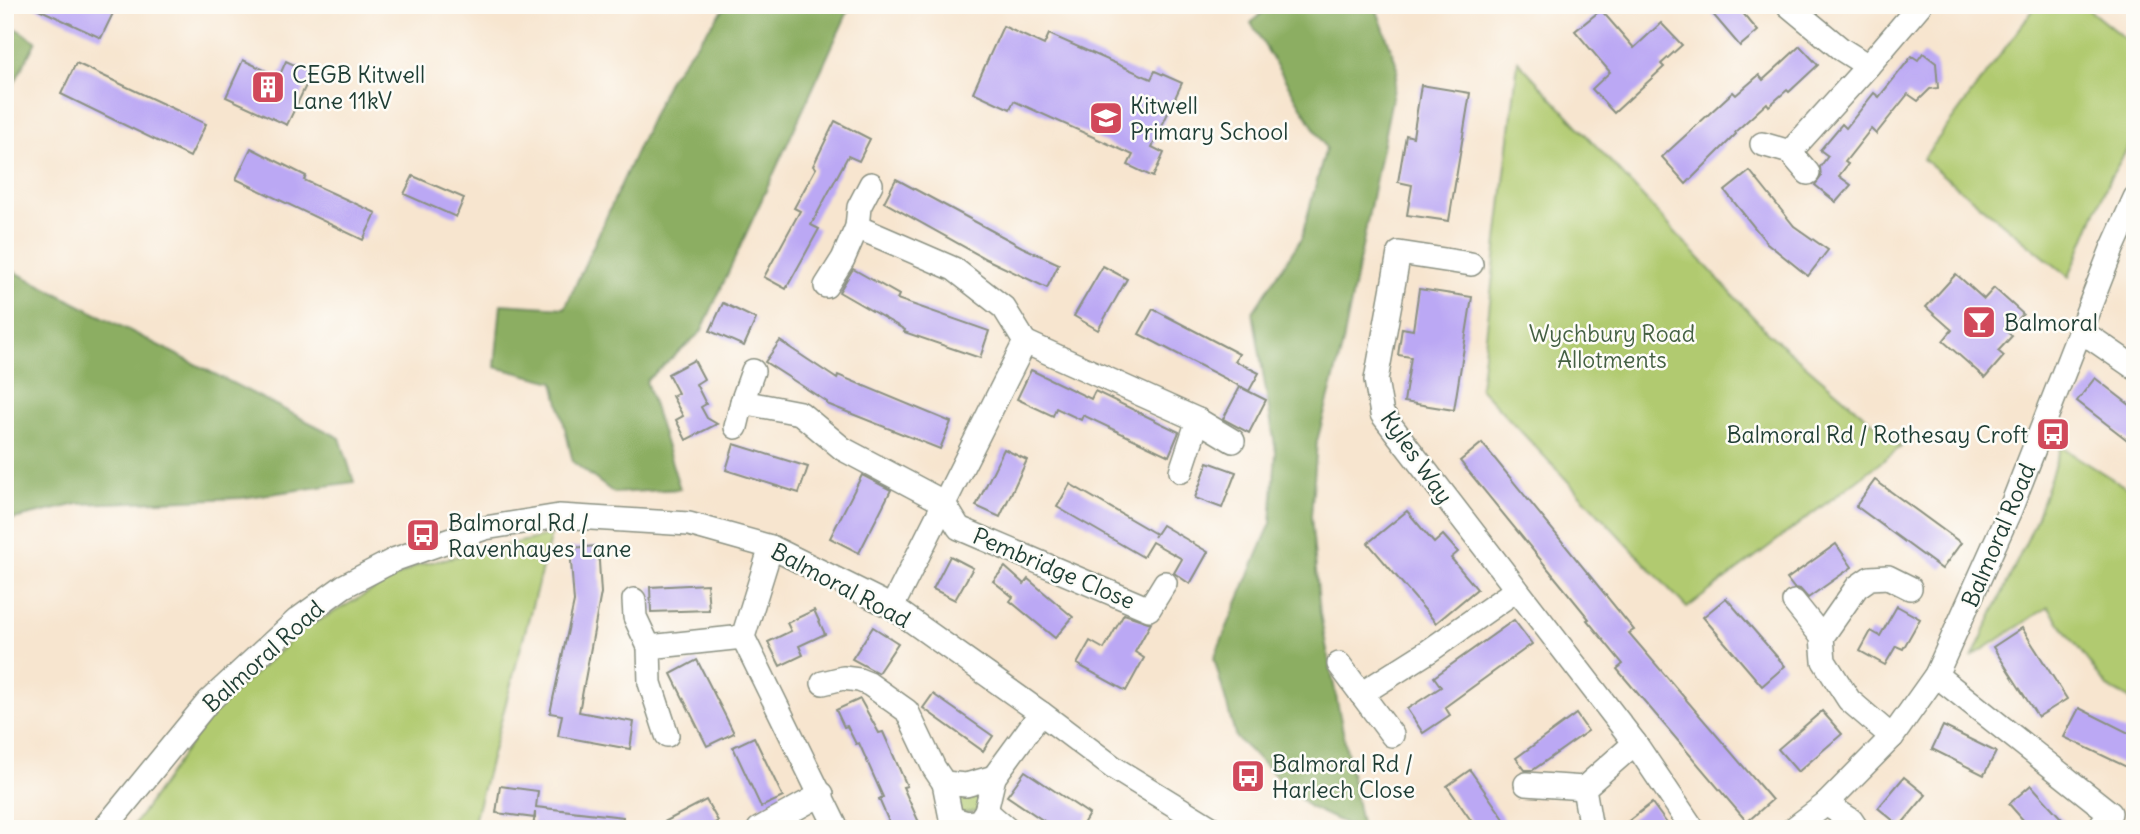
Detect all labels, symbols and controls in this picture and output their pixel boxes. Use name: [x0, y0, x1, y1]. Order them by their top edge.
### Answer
place label: CEGB Kitwell Lane 11kV: [292, 60, 425, 115]
building icon: CEGB Kitwell Lane 11kV: [249, 68, 287, 106]
place label: Kitwell Primary School: [1130, 91, 1288, 146]
school or university icon: Kitwell Primary School: [1087, 99, 1125, 137]
bar icon: Balmoral: [1960, 303, 1998, 341]
place label: Balmoral: [2004, 308, 2098, 337]
park label: Wychbury Road Allotments: [1529, 319, 1695, 374]
street label: Kyles Way: [1375, 405, 1459, 509]
bus stop icon: Balmoral Rd / Rothesay Croft: [2034, 415, 2072, 453]
place label: Balmoral Rd / Rothesay Croft: [1726, 420, 2028, 449]
street label: Balmoral Road: [1955, 459, 2041, 611]
place label: Balmoral Rd / Ravenhayes Lane: [448, 508, 631, 563]
bus stop icon: Balmoral Rd / Ravenhayes Lane: [404, 516, 442, 554]
street label: Pembridge Close: [969, 521, 1139, 615]
street label: Balmoral Road: [767, 536, 915, 634]
street label: Balmoral Road: [196, 594, 330, 718]
place label: Balmoral Rd / Harlech Close: [1272, 749, 1415, 804]
bus stop icon: Balmoral Rd / Harlech Close: [1229, 757, 1267, 795]

